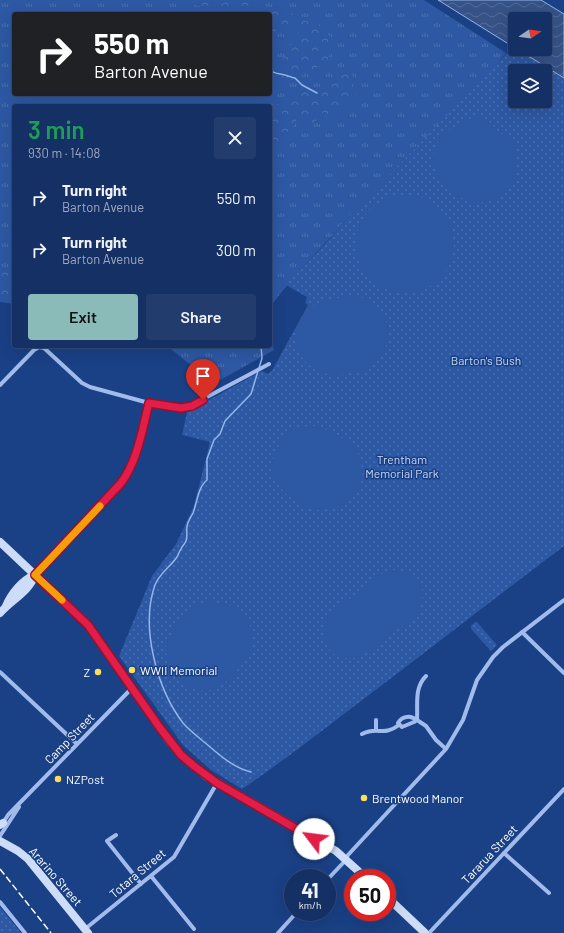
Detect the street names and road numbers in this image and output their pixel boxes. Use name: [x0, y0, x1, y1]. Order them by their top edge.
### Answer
street label: Camp Street: [41, 710, 97, 766]
street label: Tararua Street: [458, 822, 520, 886]
street label: Ararino Street: [27, 844, 85, 908]
street label: Totara Street: [106, 846, 168, 900]

